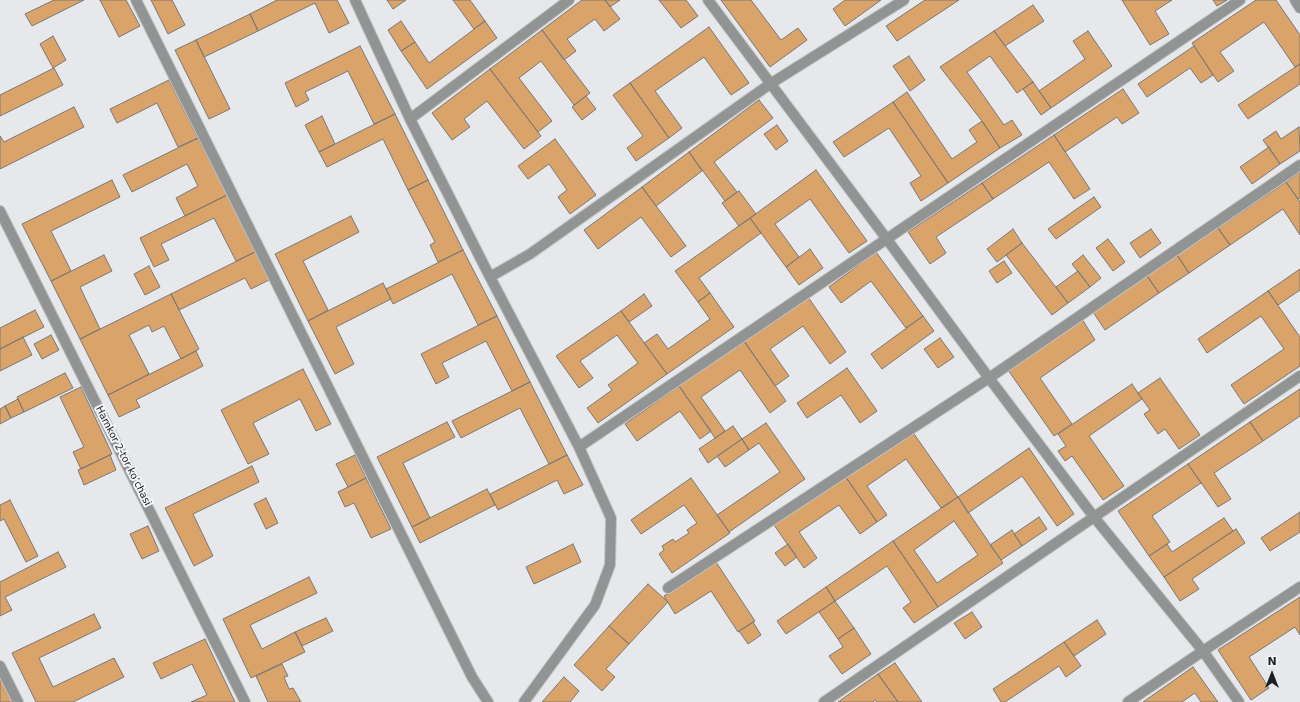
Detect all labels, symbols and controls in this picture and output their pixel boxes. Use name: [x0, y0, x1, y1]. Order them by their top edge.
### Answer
street label: Hamkor 2-tor koʼchasi: [93, 404, 153, 508]
north arrow: [1252, 654, 1292, 694]
text: N: [1267, 655, 1277, 668]

